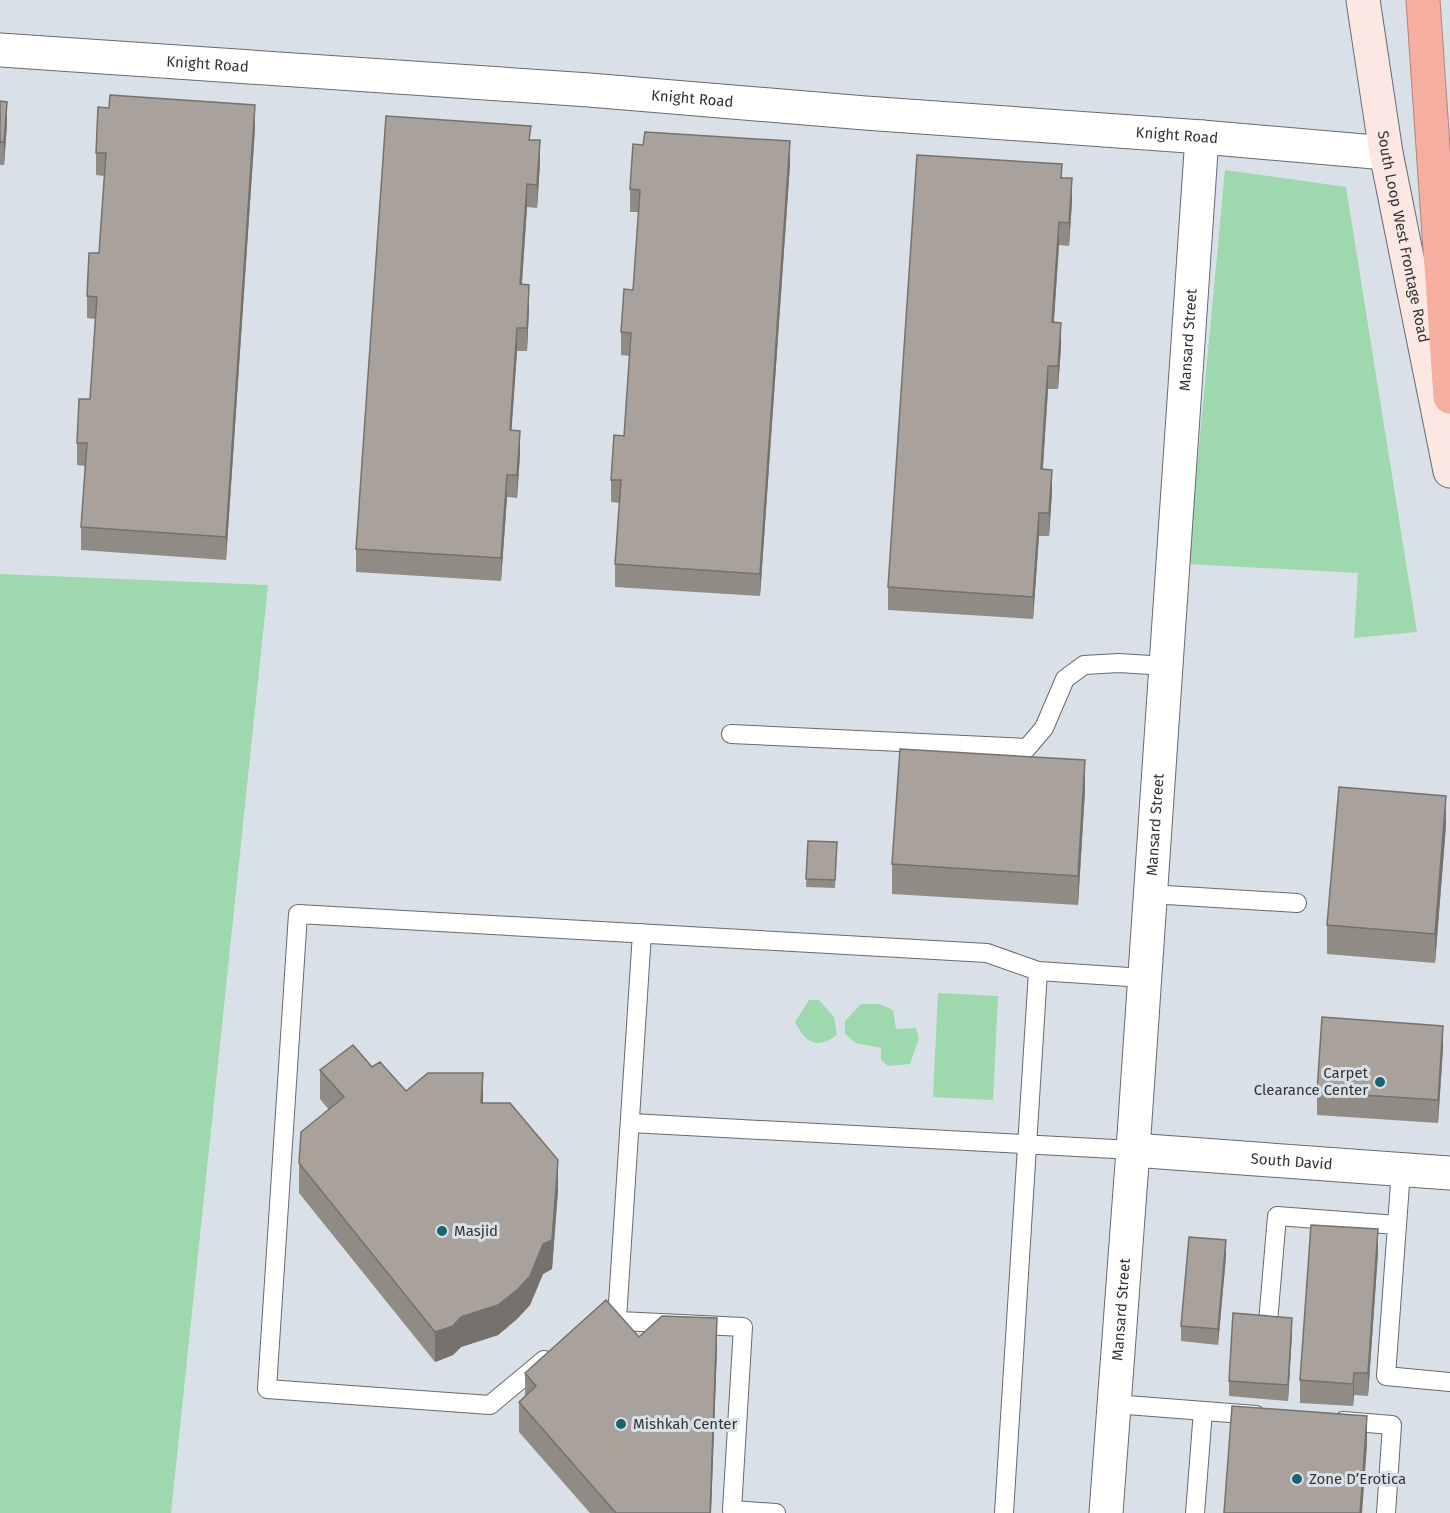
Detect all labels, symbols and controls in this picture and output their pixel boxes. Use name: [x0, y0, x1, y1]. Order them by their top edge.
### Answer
street label: Knight Road: [166, 52, 249, 76]
street label: Knight Road: [650, 86, 734, 111]
street label: Knight Road: [1135, 123, 1219, 147]
street label: South Loop West Frontage Road: [1374, 129, 1433, 344]
street label: Mansard Street: [1176, 287, 1201, 392]
street label: Mansard Street: [1143, 772, 1168, 877]
place label: Carpet Clearance Center: [1254, 1064, 1369, 1099]
marker: Carpet Clearance Center: [1373, 1075, 1387, 1089]
street label: South David: [1250, 1150, 1333, 1173]
place label: Masjid: [454, 1222, 498, 1240]
marker: Masjid: [435, 1224, 449, 1238]
street label: Mansard Street: [1108, 1257, 1134, 1361]
place label: Mishkah Center: [633, 1415, 738, 1433]
marker: Mishkah Center: [614, 1417, 628, 1431]
place label: Zone D’Erotica: [1309, 1470, 1406, 1488]
marker: Zone D’Erotica: [1290, 1472, 1304, 1486]

